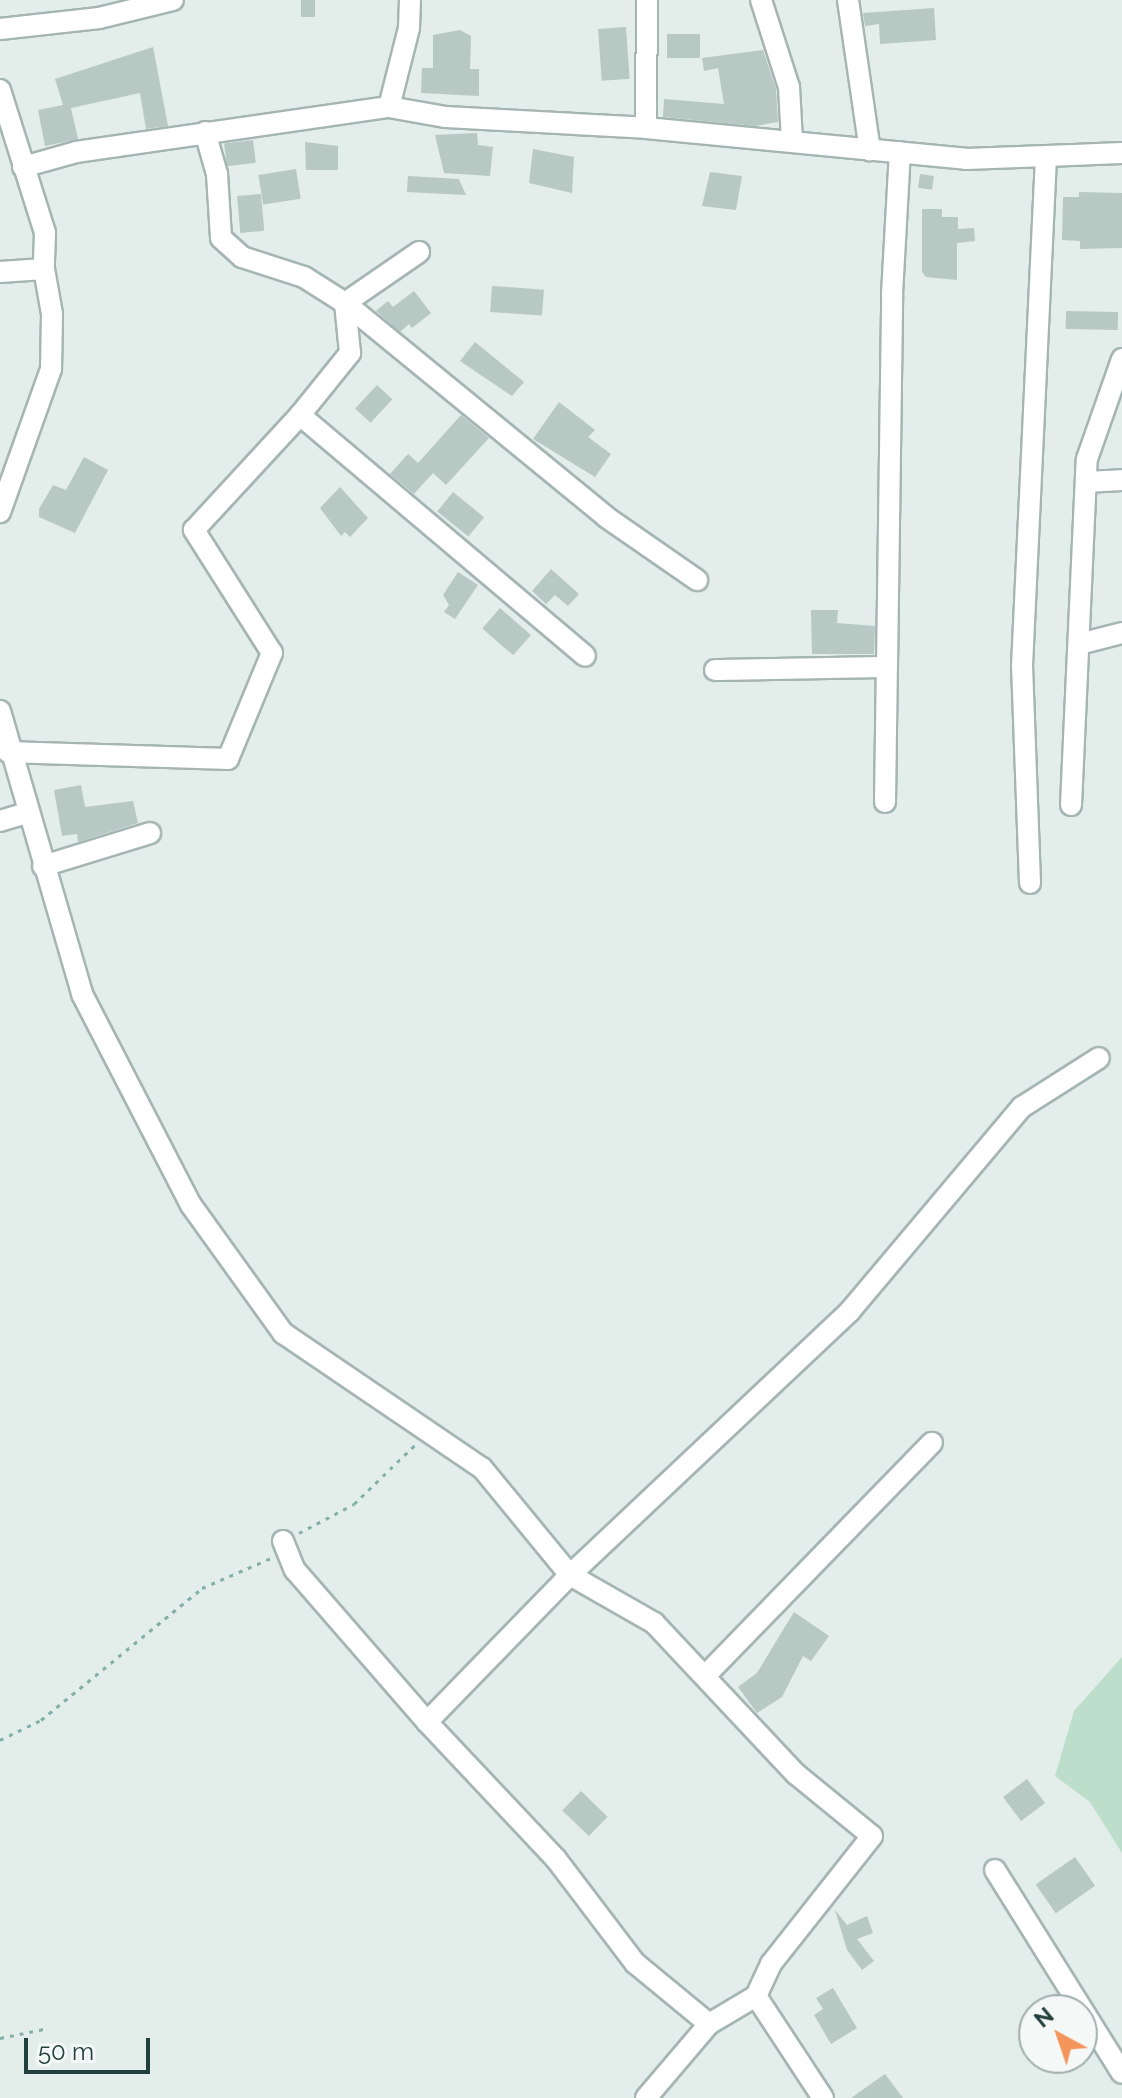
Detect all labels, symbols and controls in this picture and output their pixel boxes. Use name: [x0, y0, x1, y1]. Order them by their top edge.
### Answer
north arrow: [1018, 1994, 1098, 2074]
text: N: [1029, 2002, 1059, 2033]
scale bar: [28, 2022, 154, 2072]
text: 50 m: [38, 2037, 94, 2066]

